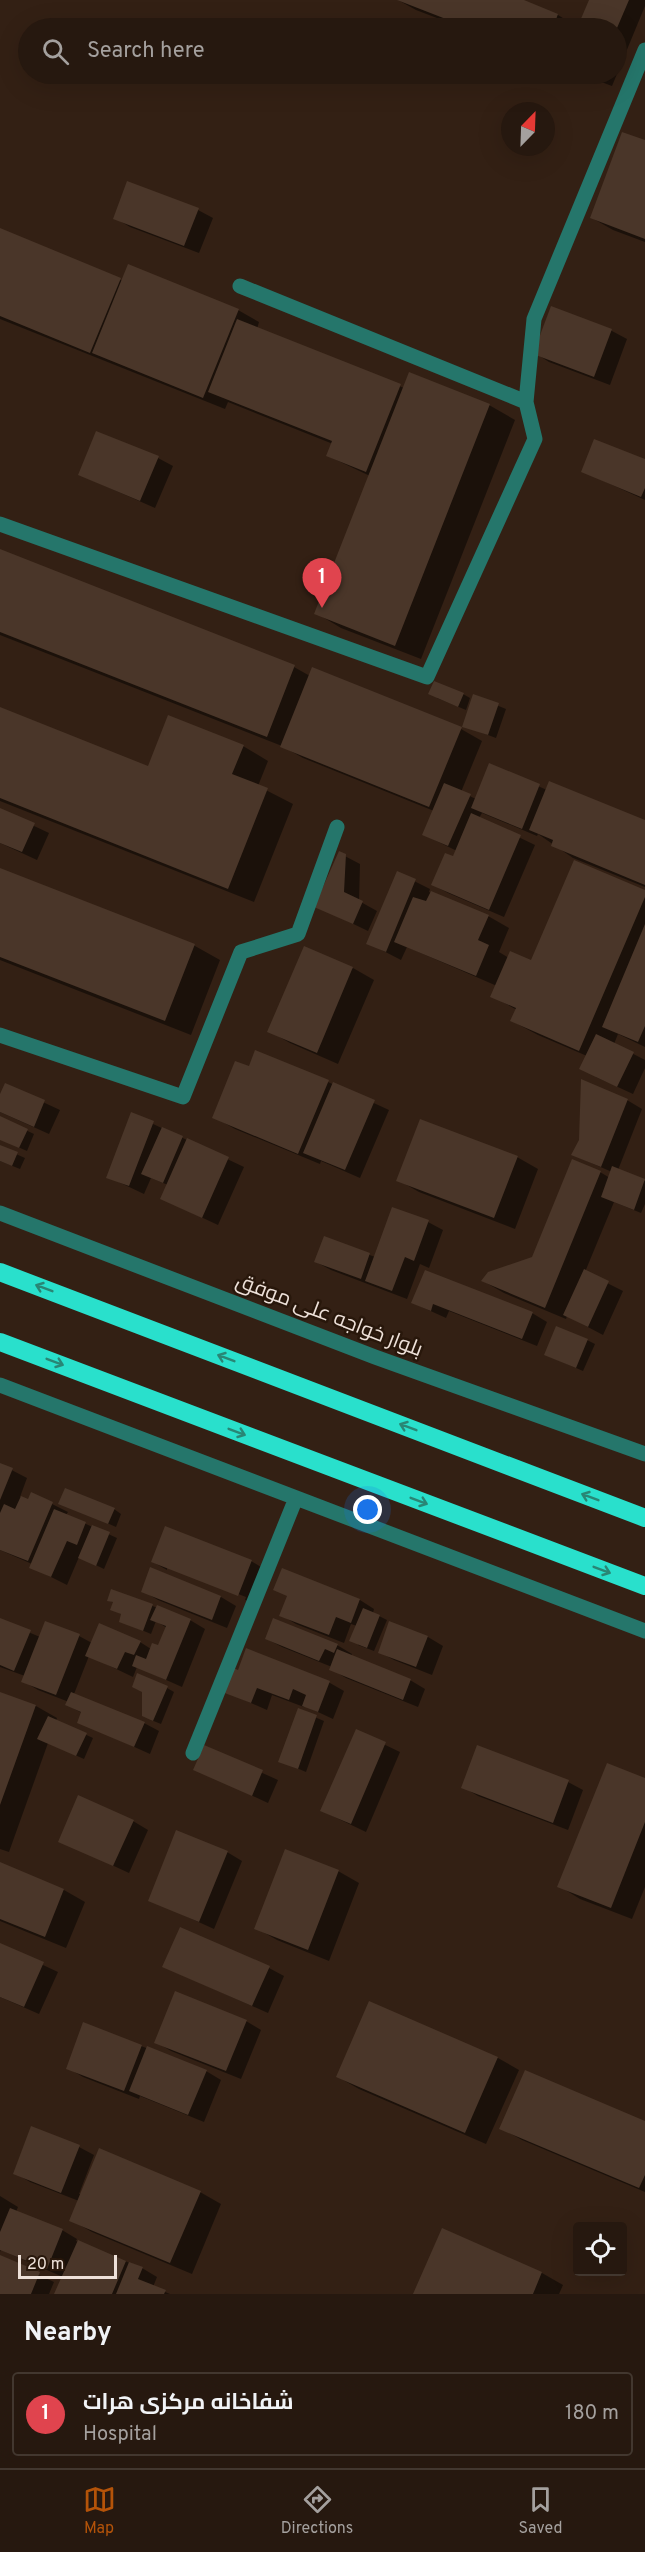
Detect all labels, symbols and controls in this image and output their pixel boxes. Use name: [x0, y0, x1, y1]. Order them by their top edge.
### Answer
search box: [18, 18, 627, 84]
icon: search: [39, 35, 72, 68]
text: Search here: [87, 38, 205, 65]
north arrow: [501, 102, 555, 156]
pin: 1: [302, 558, 342, 608]
street label: بلوار خواجه علی موفق: [232, 1268, 426, 1364]
one-way arrow: [35, 1282, 54, 1293]
one-way arrow: [217, 1352, 236, 1363]
one-way arrow: [45, 1358, 64, 1369]
one-way arrow: [399, 1421, 418, 1432]
one-way arrow: [227, 1427, 246, 1438]
one-way arrow: [582, 1491, 600, 1502]
your location: [353, 1495, 382, 1524]
one-way arrow: [410, 1496, 428, 1507]
one-way arrow: [592, 1565, 611, 1576]
map controls: [573, 2222, 627, 2276]
button: locate: [573, 2222, 627, 2276]
scale bar: [18, 2252, 117, 2280]
text: 20 m: [27, 2255, 64, 2275]
text: Nearby: [24, 2317, 112, 2350]
text: شفاخانه مرکزی هرات: [83, 2390, 293, 2417]
text: 1: [42, 2401, 50, 2427]
text: 180 m: [565, 2401, 619, 2427]
text: Hospital: [83, 2422, 157, 2448]
tab: Map: [83, 2483, 116, 2539]
tab: Directions: [281, 2483, 353, 2539]
tab: Saved: [518, 2483, 562, 2539]

